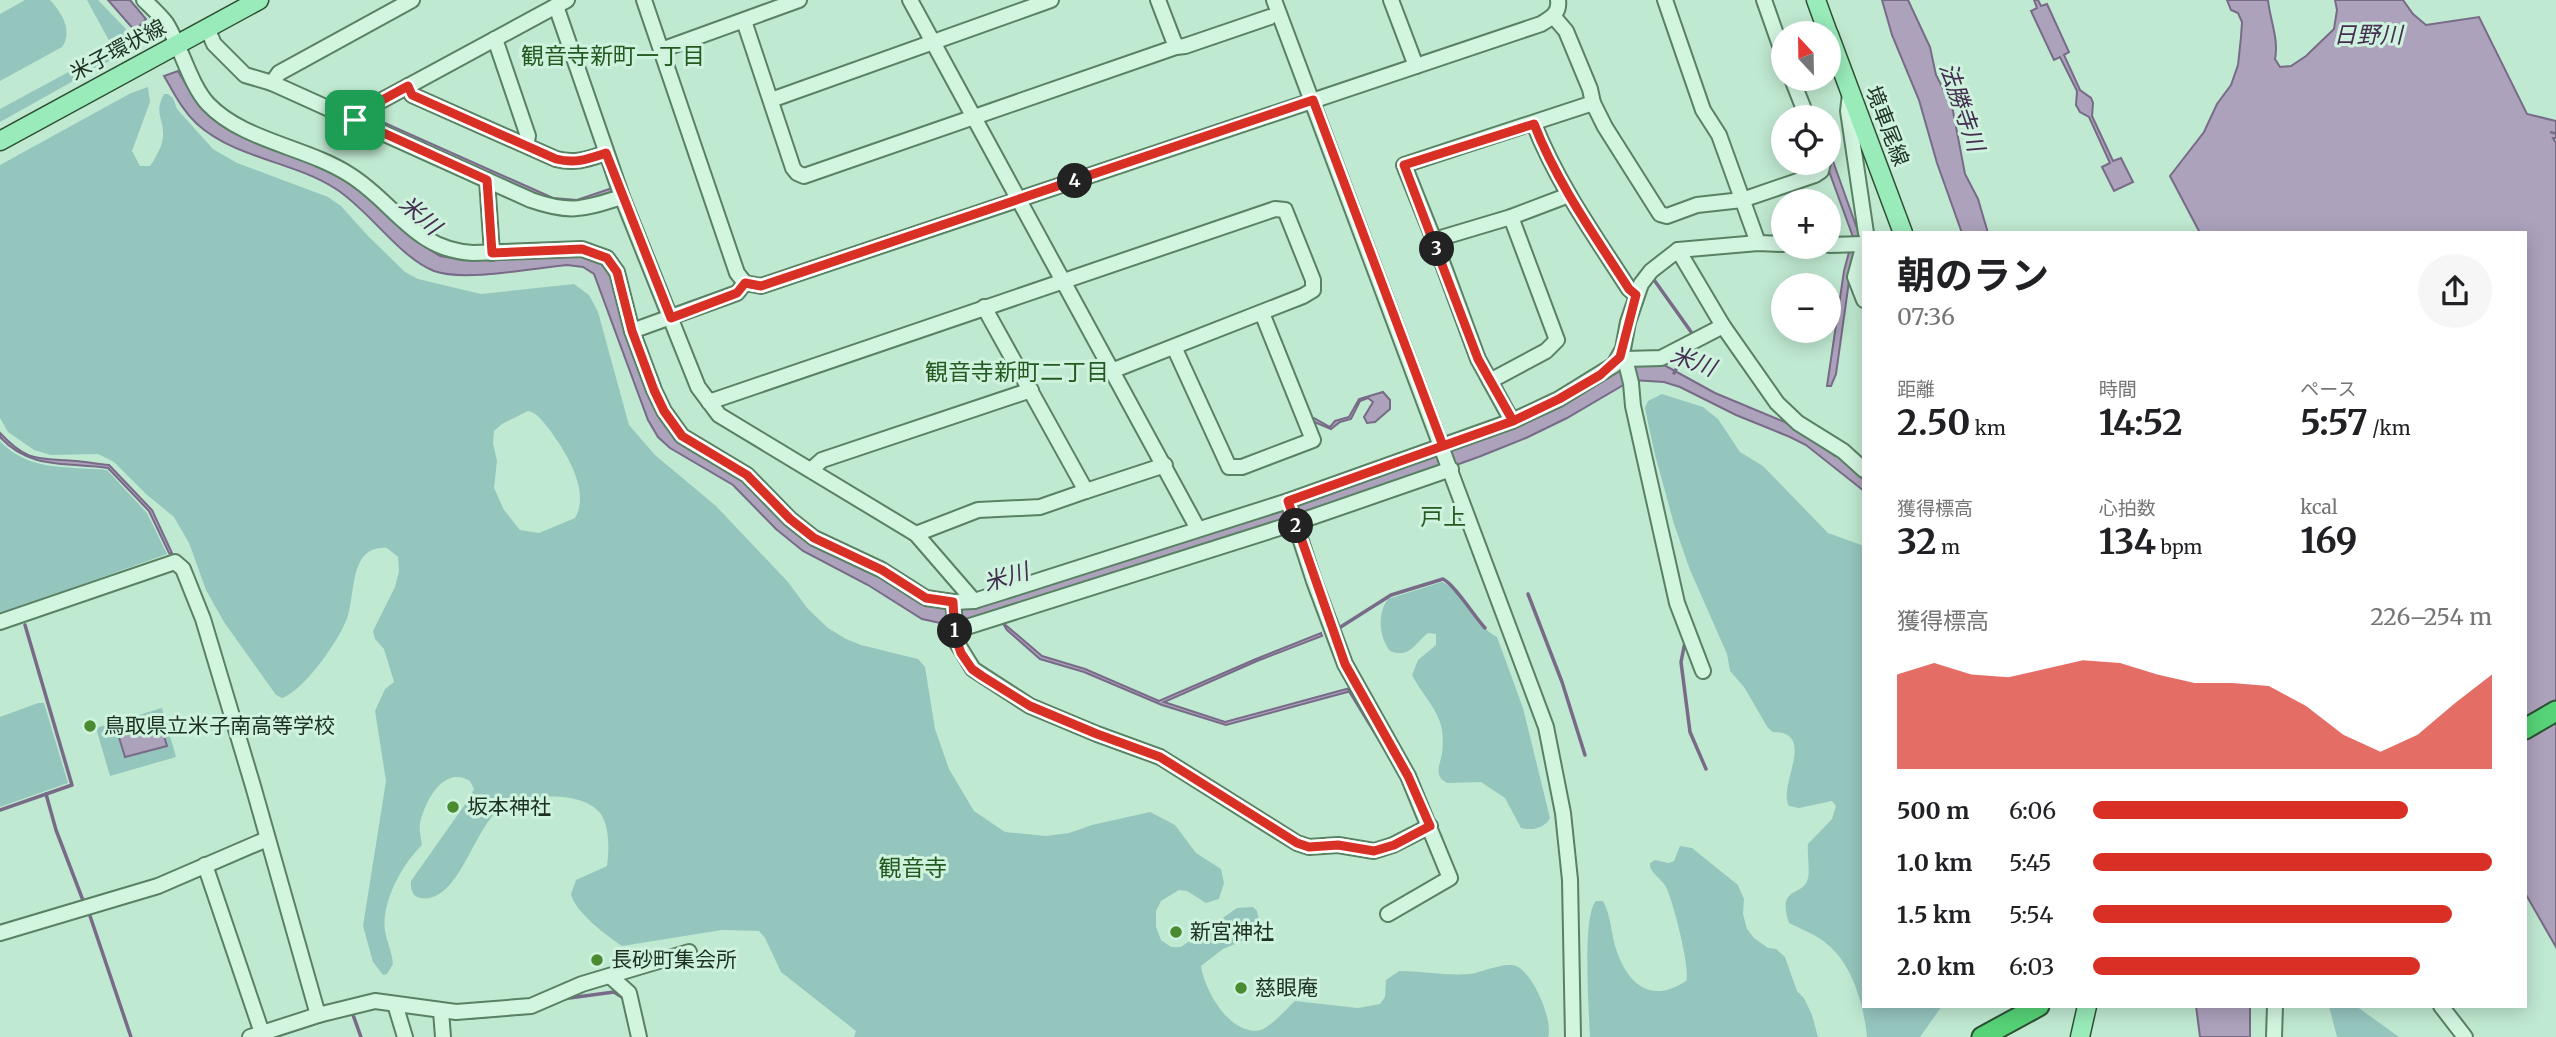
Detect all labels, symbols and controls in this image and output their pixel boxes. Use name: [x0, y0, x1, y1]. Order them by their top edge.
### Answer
street label: 米子環状線: [65, 13, 170, 86]
water label: 日野川: [2334, 20, 2406, 49]
north arrow: [1771, 21, 1841, 91]
map controls: [1771, 21, 1841, 343]
district label: 観音寺新町一丁目: [521, 41, 705, 70]
water label: 法勝寺川: [1934, 59, 1992, 158]
street label: 境車尾線: [1860, 82, 1915, 170]
pin: [325, 90, 385, 150]
icon: arrive: [336, 101, 374, 139]
button: locate: [1771, 105, 1841, 175]
pin: 4: [1058, 164, 1092, 198]
text: 4: [1068, 168, 1081, 192]
water label: 米川: [393, 189, 449, 243]
button: +: [1771, 189, 1841, 259]
pin: 3: [1420, 232, 1454, 266]
text: 3: [1431, 236, 1442, 260]
text: 朝のラン: [1897, 252, 2049, 299]
button: share: [2418, 254, 2492, 328]
button: −: [1771, 273, 1841, 343]
text: 07:36: [1897, 302, 1955, 331]
water label: 米川: [1667, 339, 1723, 383]
district label: 観音寺新町二丁目: [925, 357, 1109, 386]
text: 距離: [1897, 377, 1935, 401]
text: 時間: [2099, 377, 2137, 401]
text: ペース: [2300, 377, 2356, 401]
text: 2.50: [1897, 401, 1970, 445]
text: 14:52: [2099, 401, 2183, 445]
text: 5:57: [2300, 401, 2368, 445]
text: km: [1970, 416, 2006, 440]
text: /km: [2368, 416, 2411, 440]
text: kcal: [2300, 495, 2338, 519]
text: 獲得標高: [1897, 496, 1973, 520]
text: 心拍数: [2099, 496, 2156, 520]
district label: 戸上: [1420, 502, 1466, 531]
pin: 2: [1278, 508, 1314, 544]
text: 2: [1290, 513, 1301, 537]
text: 169: [2300, 519, 2357, 563]
text: 32: [1897, 520, 1937, 564]
text: 134: [2099, 520, 2156, 564]
text: m: [1937, 535, 1960, 559]
text: bpm: [2156, 535, 2202, 559]
water label: 米川: [980, 555, 1035, 597]
text: 226–254 m: [2370, 602, 2492, 631]
text: 獲得標高: [1897, 606, 1989, 635]
pin: 1: [937, 614, 972, 648]
text: 1: [950, 618, 959, 642]
place label: 鳥取県立米子南高等学校: [104, 712, 335, 739]
marker: 鳥取県立米子南高等学校: [82, 718, 98, 734]
place label: 坂本神社: [467, 793, 551, 820]
text: 500 m: [1897, 796, 1969, 825]
text: 6:06: [2009, 796, 2056, 825]
marker: 坂本神社: [445, 799, 461, 815]
text: 1.0 km: [1897, 848, 1972, 877]
text: 5:45: [2009, 848, 2051, 877]
district label: 観音寺: [879, 853, 948, 882]
text: 1.5 km: [1897, 900, 1971, 929]
text: 5:54: [2009, 900, 2054, 929]
place label: 新宮神社: [1190, 918, 1274, 945]
marker: 新宮神社: [1168, 924, 1184, 940]
place label: 長砂町集会所: [611, 946, 737, 973]
marker: 長砂町集会所: [589, 952, 605, 968]
text: 2.0 km: [1897, 952, 1975, 981]
text: 6:03: [2009, 952, 2054, 981]
place label: 慈眼庵: [1255, 974, 1318, 1001]
marker: 慈眼庵: [1233, 980, 1249, 996]

